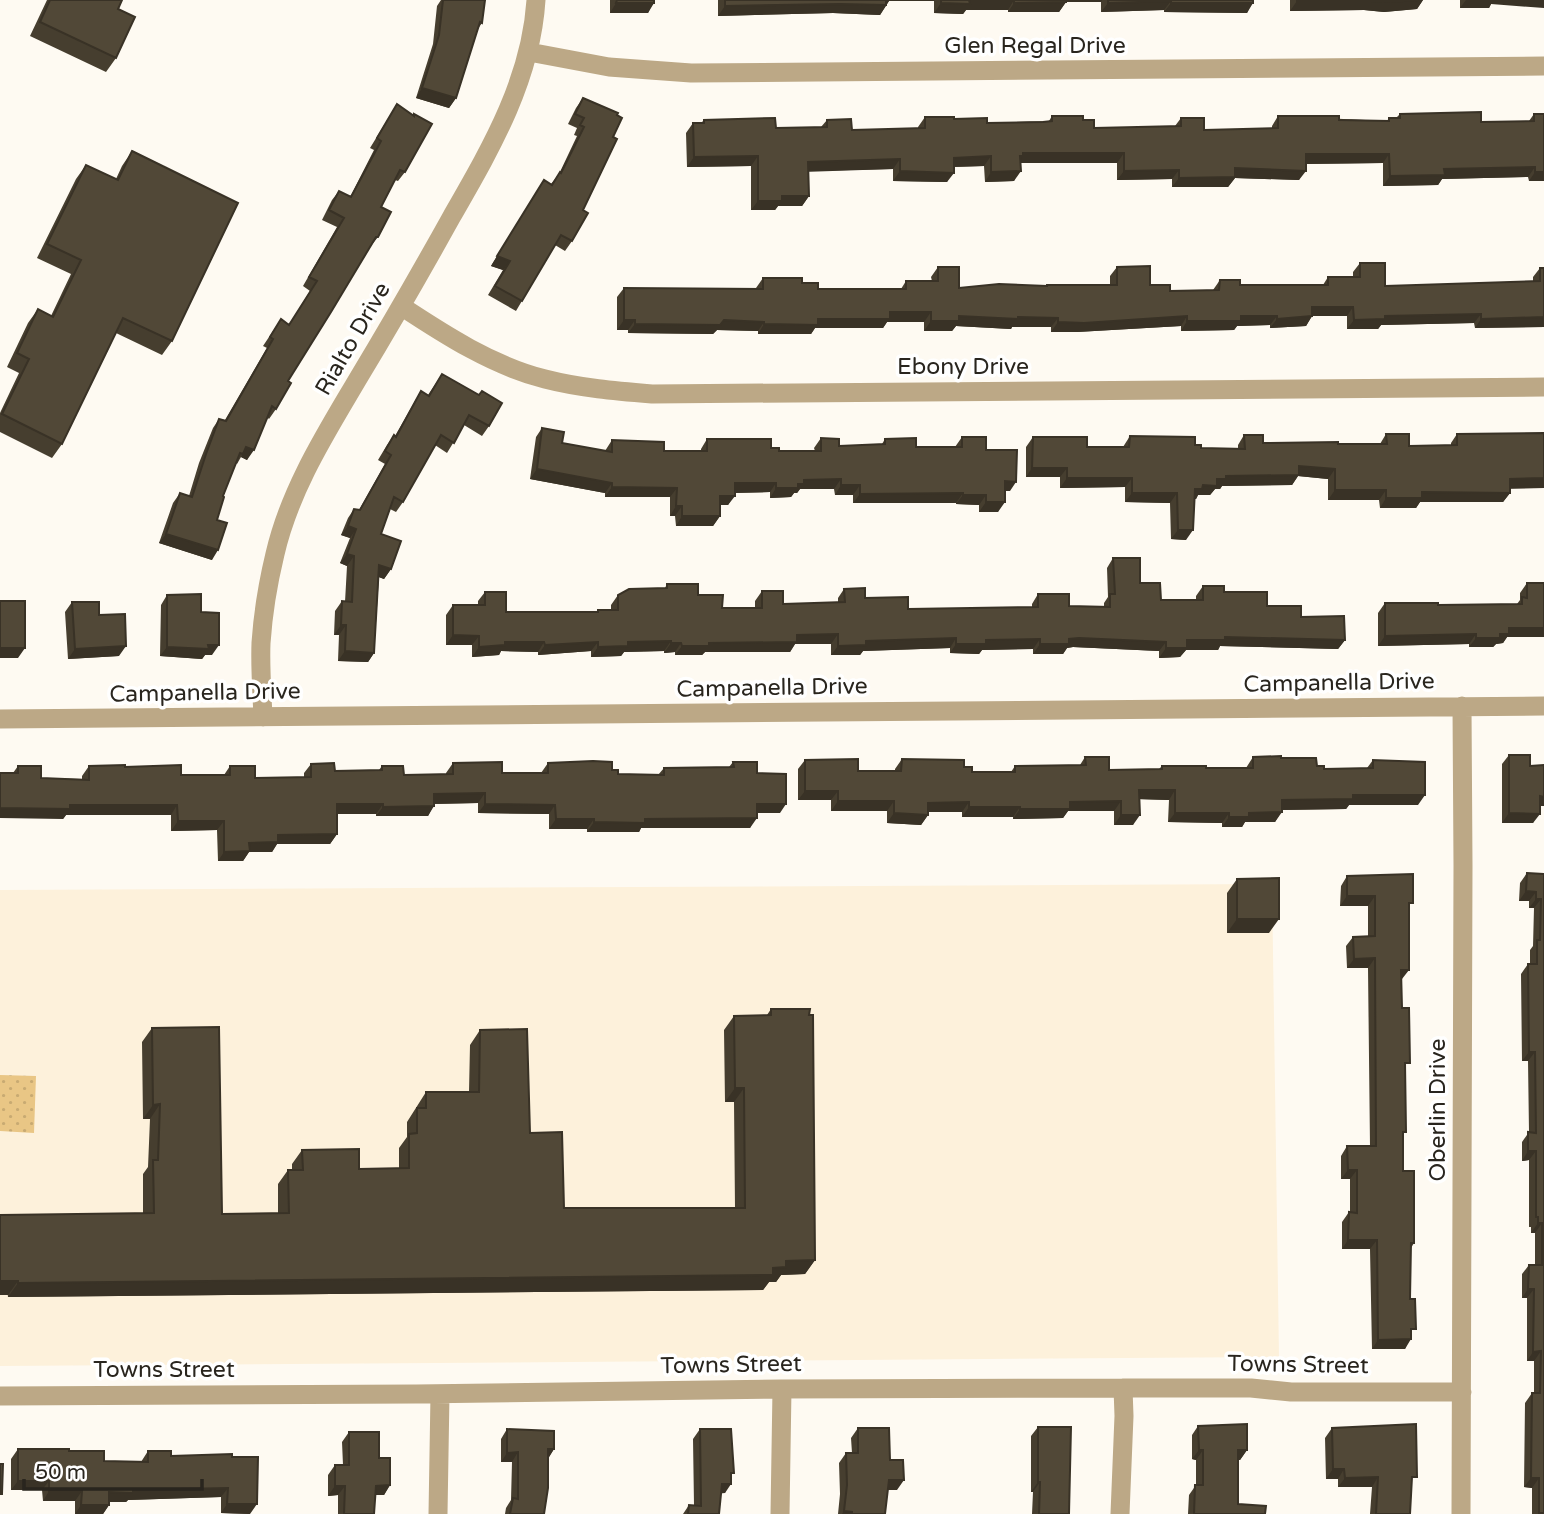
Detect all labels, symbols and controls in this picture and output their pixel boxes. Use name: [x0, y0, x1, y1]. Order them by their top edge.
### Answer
street label: Glen Regal Drive: [944, 32, 1126, 60]
street label: Rialto Drive: [309, 277, 397, 401]
street label: Ebony Drive: [897, 353, 1029, 381]
street label: Campanella Drive: [1243, 667, 1435, 699]
street label: Campanella Drive: [676, 672, 868, 704]
street label: Campanella Drive: [109, 677, 301, 709]
street label: Oberlin Drive: [1424, 1039, 1452, 1181]
street label: Towns Street: [660, 1350, 802, 1380]
street label: Towns Street: [1227, 1350, 1369, 1380]
street label: Towns Street: [93, 1356, 235, 1384]
scale bar: [24, 1448, 203, 1492]
text: 50 m: [35, 1460, 86, 1485]

